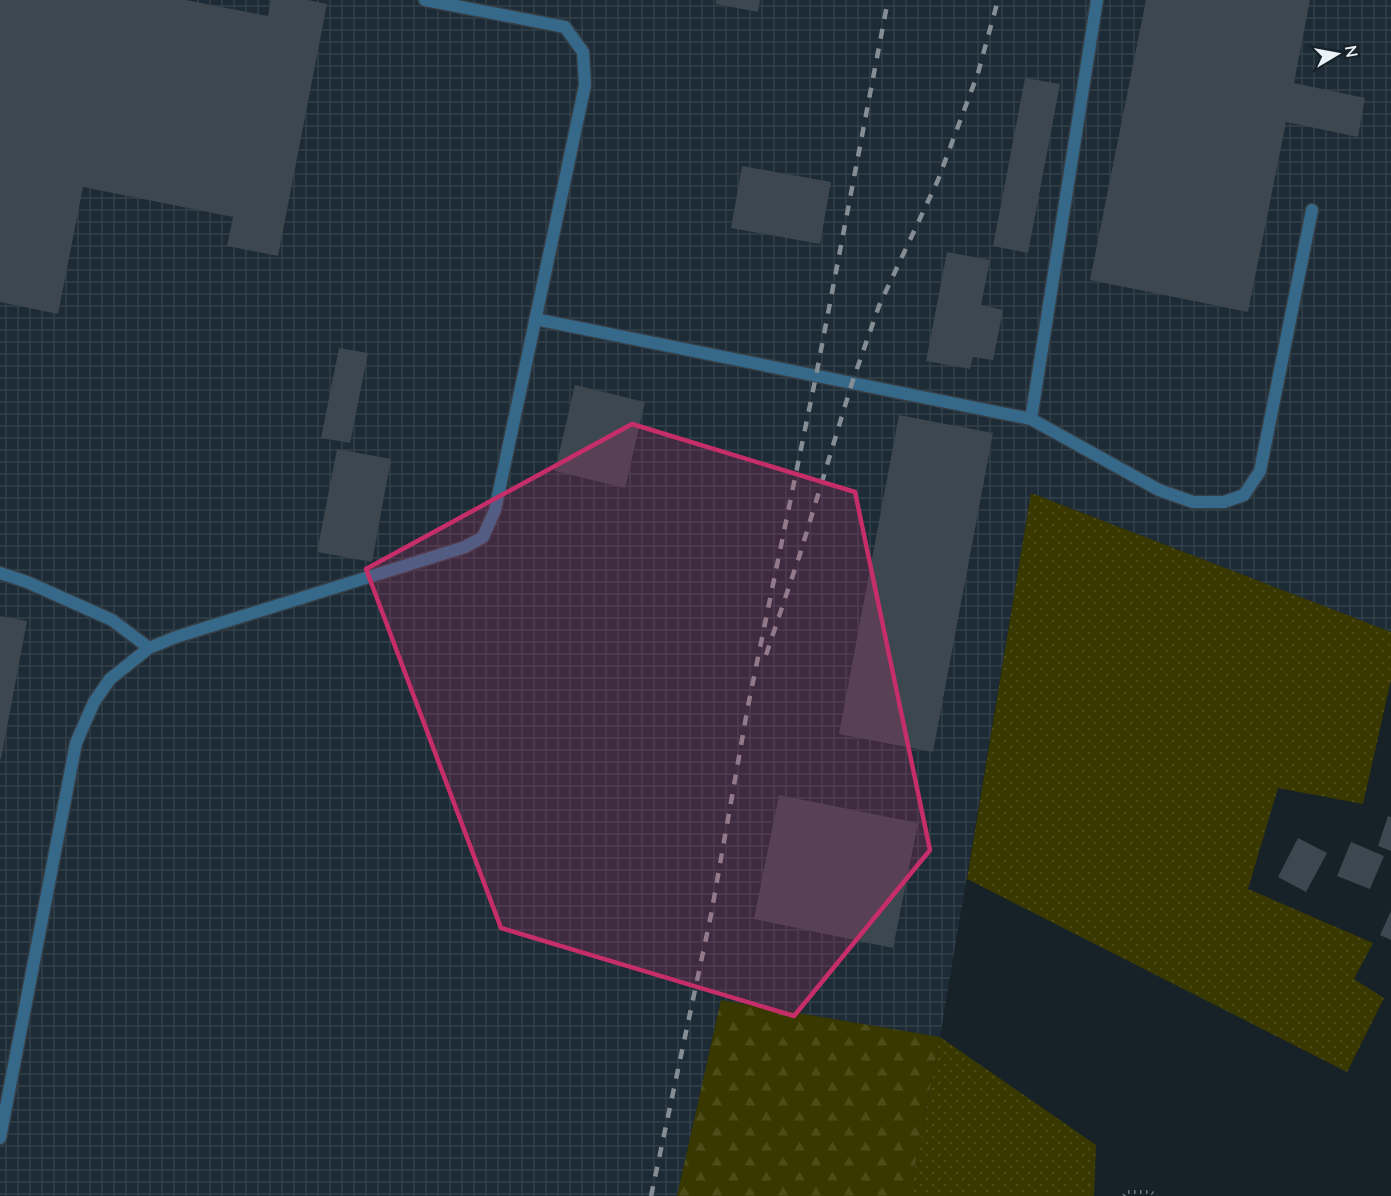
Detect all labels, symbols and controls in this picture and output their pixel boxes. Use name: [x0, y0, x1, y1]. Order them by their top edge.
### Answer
north arrow: [1307, 24, 1367, 84]
text: N: [1339, 44, 1363, 59]

